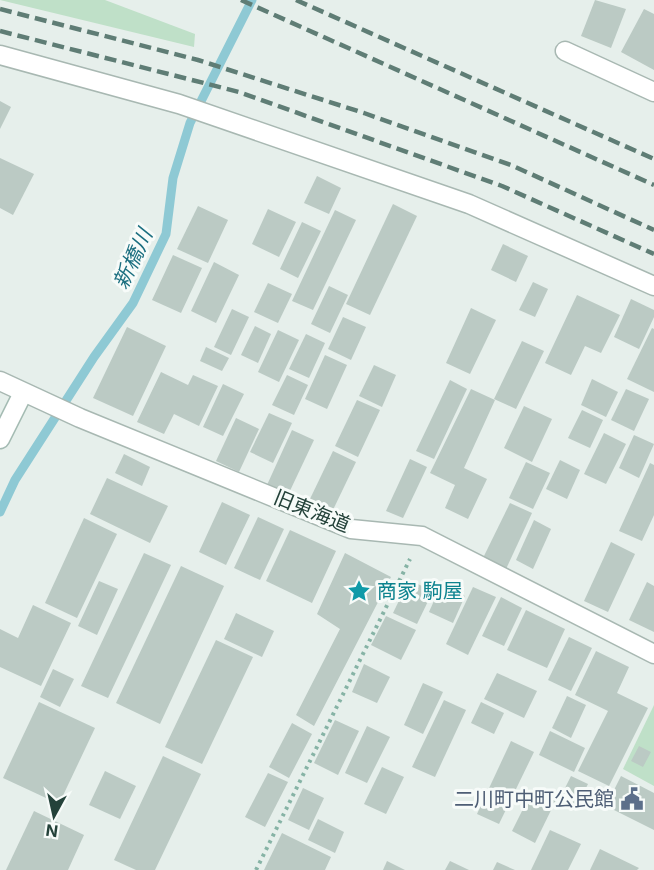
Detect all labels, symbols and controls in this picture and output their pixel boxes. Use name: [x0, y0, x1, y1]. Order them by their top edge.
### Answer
water label: 新橋川: [108, 223, 158, 293]
street label: 旧東海道: [270, 485, 354, 537]
place icon: 商家 駒屋: [346, 578, 372, 604]
place label: 商家 駒屋: [377, 579, 463, 603]
north arrow: [24, 786, 84, 846]
public building icon: 二川町中町公民館: [619, 786, 645, 812]
place label: 二川町中町公民館: [454, 787, 614, 811]
text: N: [44, 820, 59, 842]

